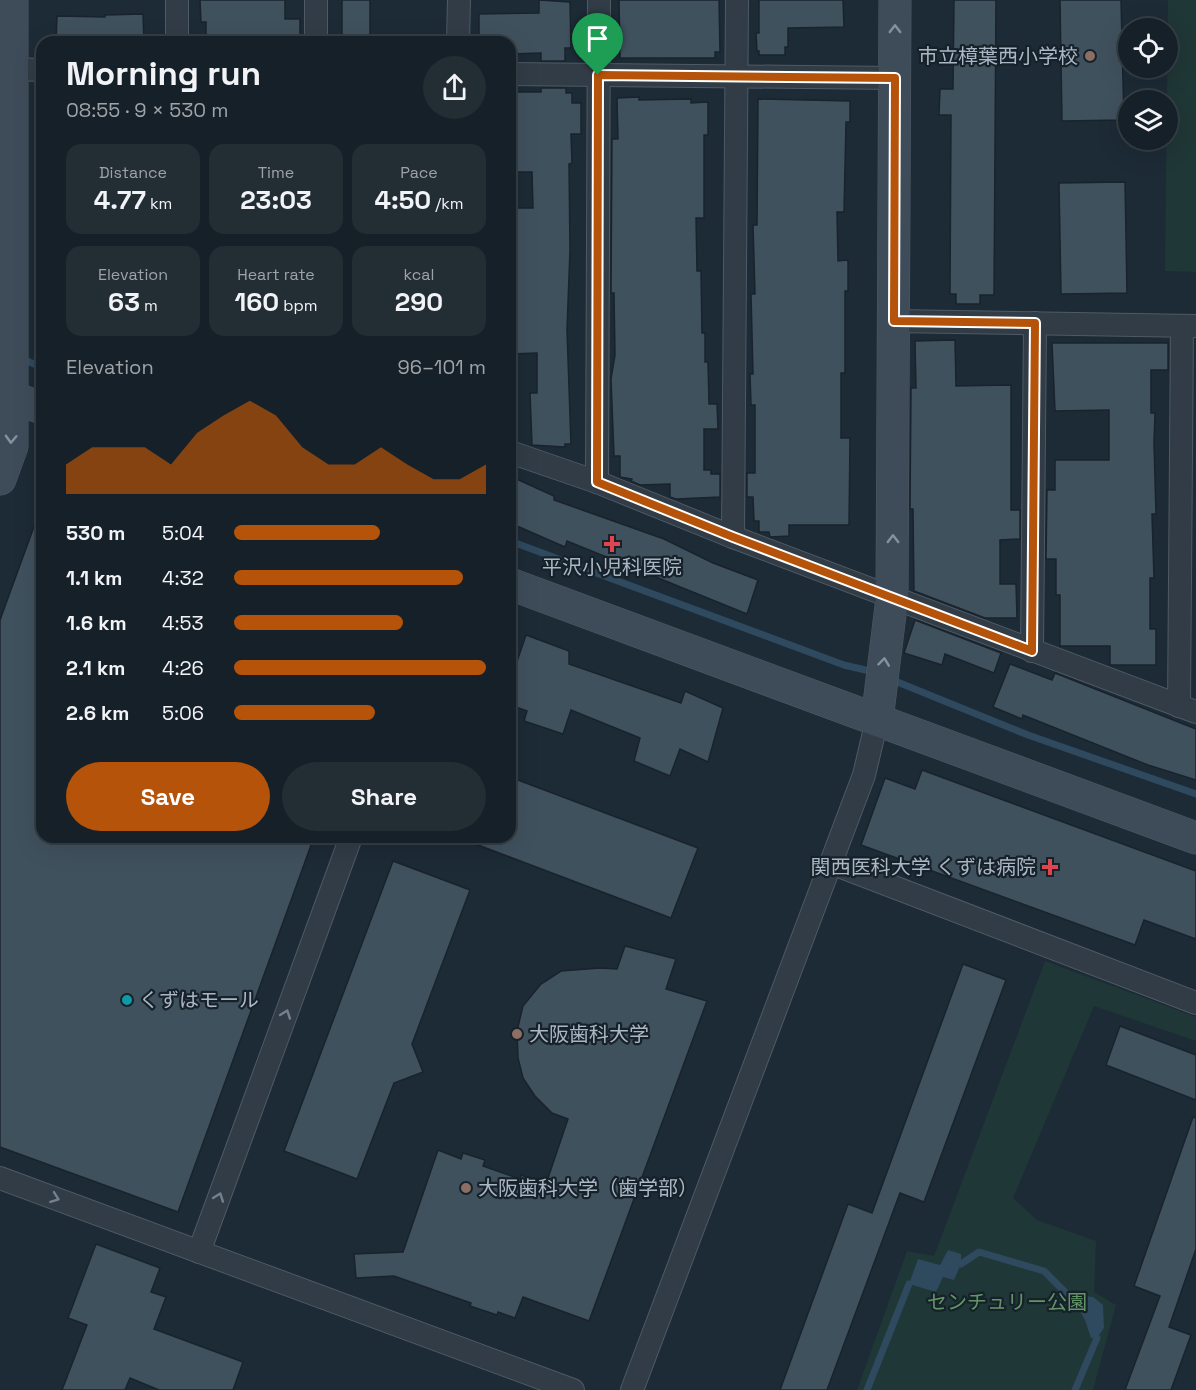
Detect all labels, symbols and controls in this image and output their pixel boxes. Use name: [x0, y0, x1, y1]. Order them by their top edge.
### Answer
pin: [572, 13, 623, 75]
map controls: [1118, 18, 1178, 150]
button: locate: [1118, 18, 1178, 78]
icon: arrive: [581, 22, 614, 55]
one-way arrow: [889, 25, 901, 34]
place label: 市立樟葉西小学校: [918, 43, 1078, 69]
marker: 市立樟葉西小学校: [1083, 49, 1097, 63]
text: Morning run: [66, 53, 261, 95]
button: share: [423, 56, 486, 119]
button: layers: [1118, 90, 1178, 150]
text: 08:55 · 9 × 530 m: [66, 97, 228, 123]
text: Distance: [99, 162, 167, 183]
text: Time: [258, 162, 294, 183]
text: Pace: [400, 162, 438, 183]
text: 4.77: [94, 183, 146, 217]
text: 23:03: [240, 183, 312, 217]
text: 4:50: [374, 183, 431, 217]
text: km: [146, 193, 172, 214]
text: /km: [431, 193, 464, 214]
text: Elevation: [98, 264, 168, 285]
text: Heart rate: [237, 264, 315, 285]
text: kcal: [404, 264, 434, 285]
text: 63: [108, 285, 140, 319]
text: 160: [234, 285, 279, 319]
text: 290: [395, 285, 443, 319]
text: m: [140, 295, 158, 316]
text: bpm: [279, 295, 318, 316]
text: Elevation: [66, 354, 154, 380]
text: 96–101 m: [398, 354, 486, 380]
one-way arrow: [5, 434, 18, 443]
text: 530 m: [66, 520, 125, 546]
text: 5:04: [162, 520, 204, 546]
marker: 平沢小児科医院: [603, 535, 621, 553]
one-way arrow: [887, 535, 899, 544]
place label: 平沢小児科医院: [542, 554, 682, 580]
text: 1.1 km: [66, 565, 122, 591]
text: 4:32: [162, 565, 204, 591]
text: 1.6 km: [66, 610, 127, 636]
text: 4:53: [162, 610, 204, 636]
text: 2.1 km: [66, 655, 125, 681]
text: 4:26: [162, 655, 204, 681]
one-way arrow: [878, 657, 890, 666]
text: 2.6 km: [66, 700, 129, 726]
text: 5:06: [162, 700, 204, 726]
button: Save: [66, 762, 270, 831]
button: Share: [282, 762, 486, 831]
place label: 関西医科大学 くずは病院: [811, 854, 1036, 880]
marker: 関西医科大学 くずは病院: [1041, 858, 1059, 876]
place label: くずはモール: [139, 987, 259, 1013]
marker: くずはモール: [120, 993, 134, 1007]
one-way arrow: [279, 1009, 292, 1019]
place label: 大阪歯科大学: [529, 1021, 649, 1047]
marker: 大阪歯科大学: [510, 1027, 524, 1041]
place label: 大阪歯科大学（歯学部）: [478, 1175, 698, 1201]
marker: 大阪歯科大学（歯学部）: [459, 1181, 473, 1195]
one-way arrow: [49, 1191, 60, 1204]
one-way arrow: [212, 1192, 225, 1203]
park label: センチュリー公園: [927, 1289, 1087, 1315]

